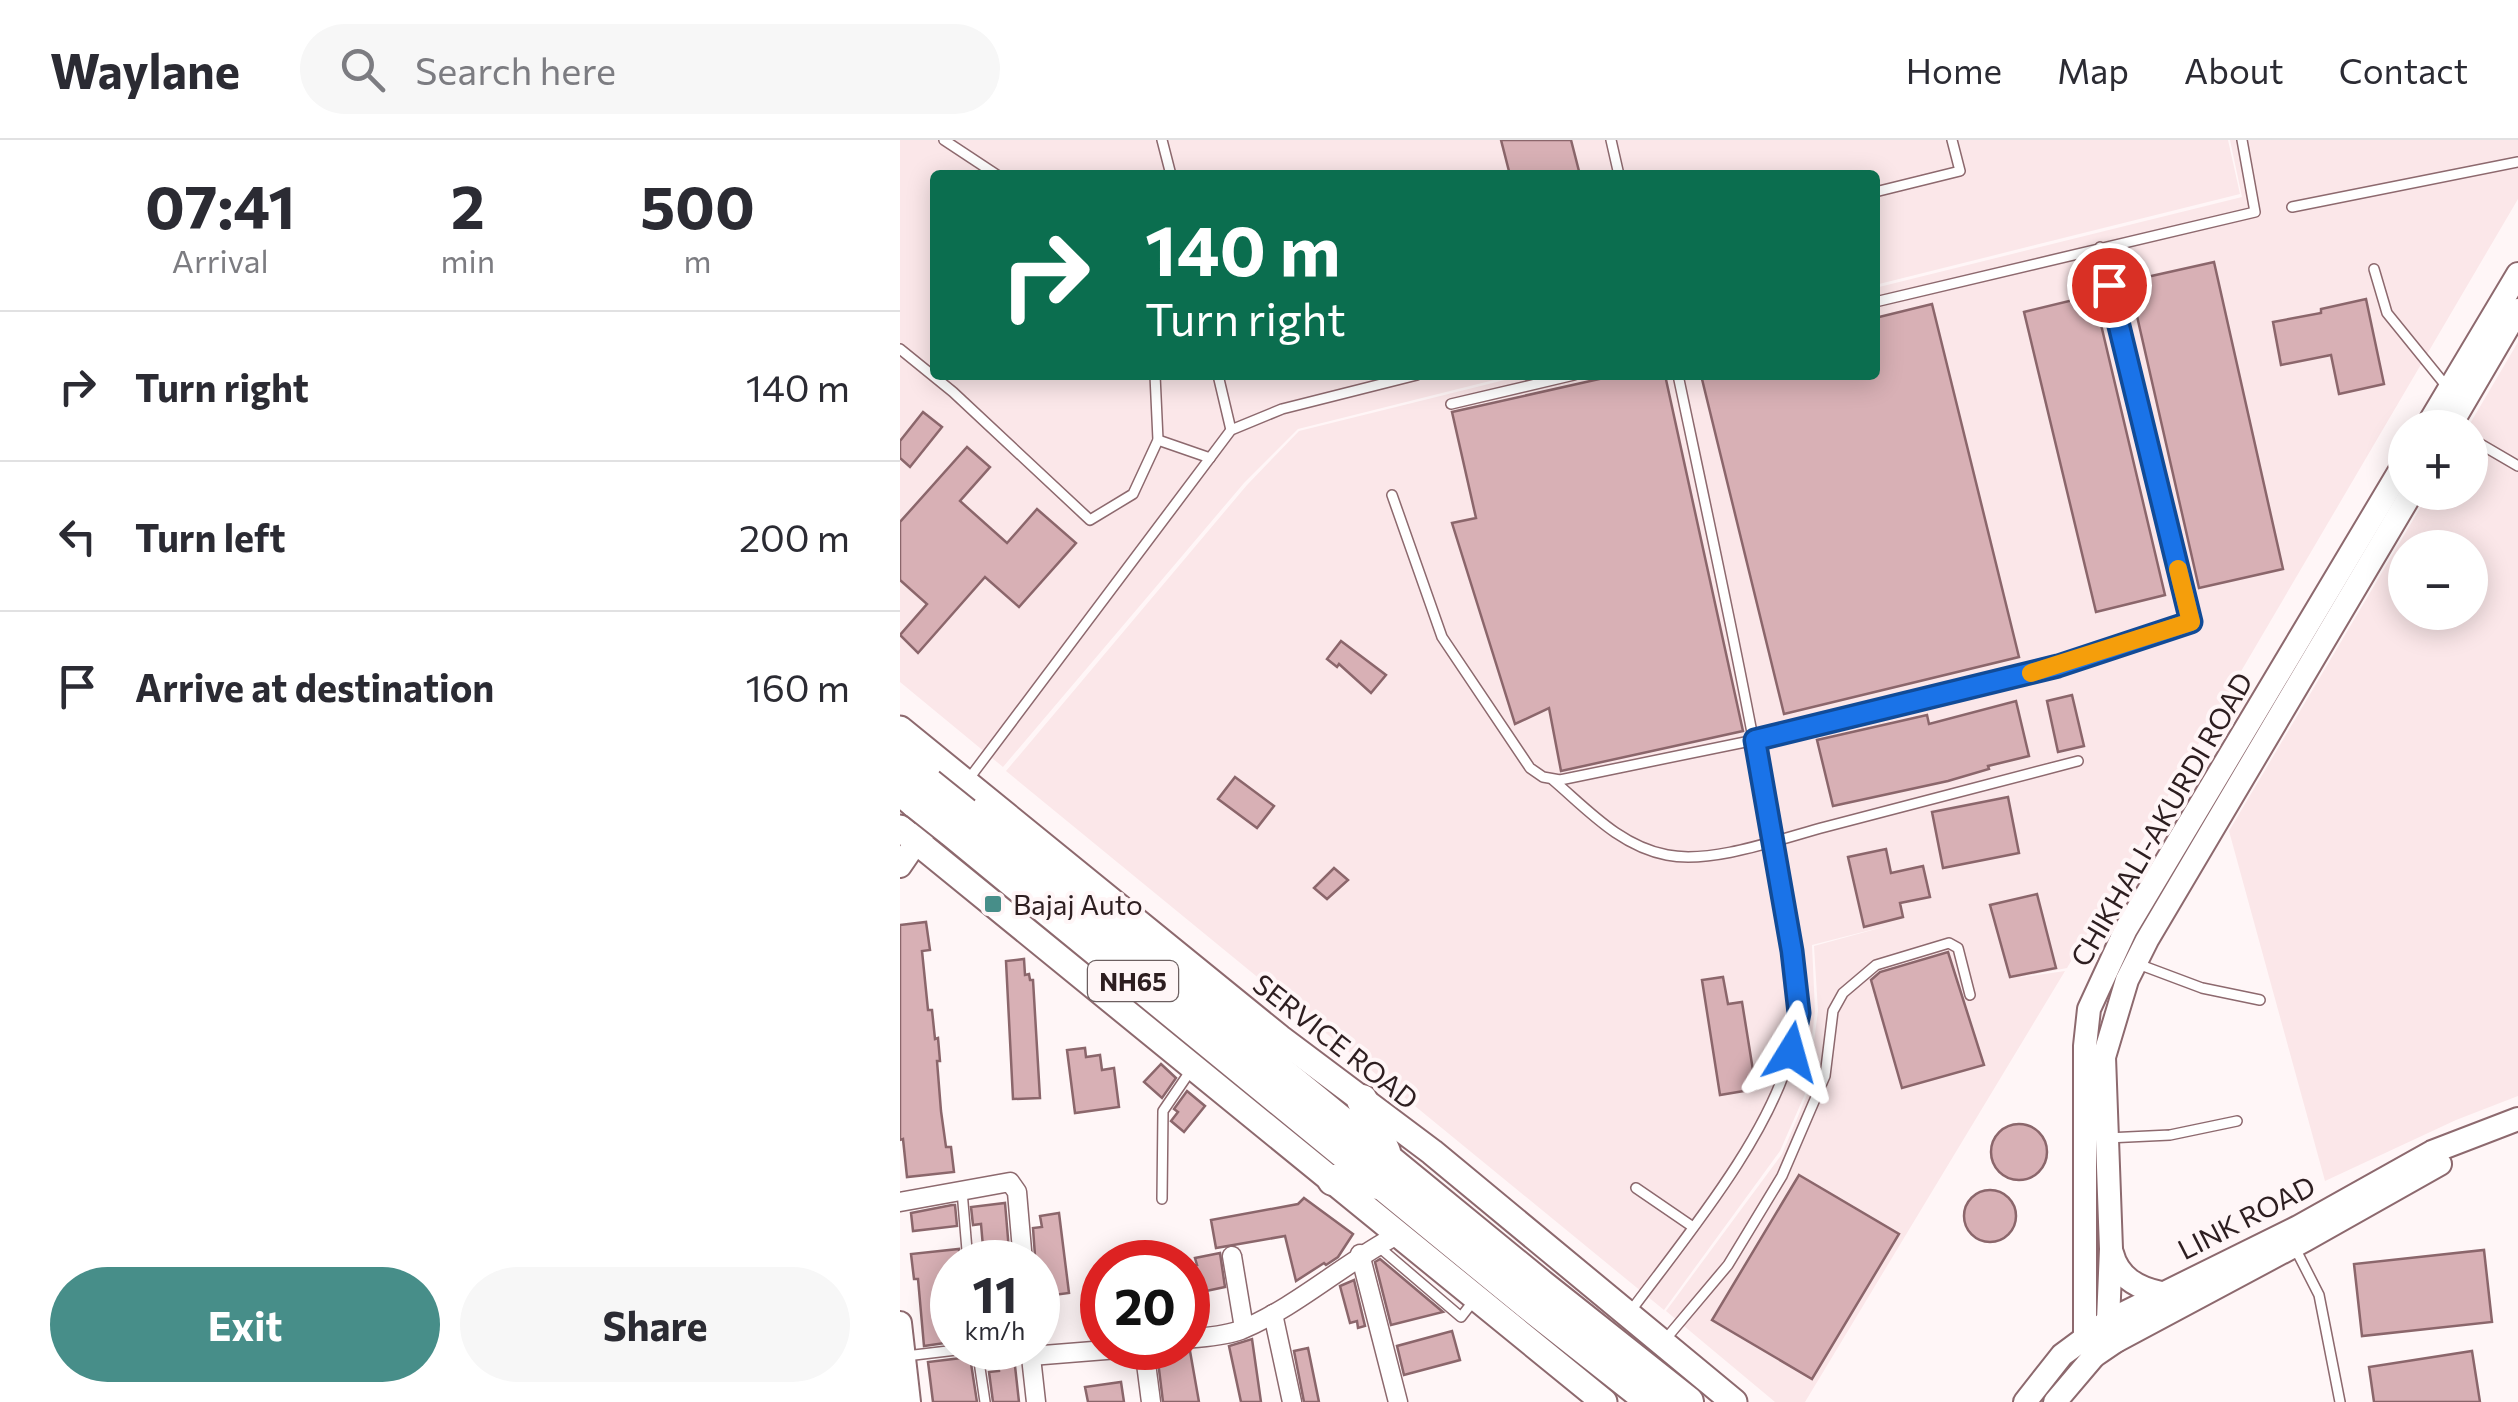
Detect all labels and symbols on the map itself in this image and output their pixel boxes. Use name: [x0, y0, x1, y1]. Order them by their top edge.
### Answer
pin: [2067, 243, 2152, 328]
street label: CHIKHALI-AKURDI ROAD: [2063, 666, 2259, 972]
place label: Bajaj Auto: [1013, 887, 1143, 921]
marker: Bajaj Auto: [982, 893, 1004, 915]
road number: NH65: [1088, 961, 1178, 1001]
street label: SERVICE ROAD: [1247, 966, 1425, 1116]
position arrow: [1739, 1000, 1843, 1104]
street label: LINK ROAD: [2172, 1168, 2320, 1266]
speed limit sign: 20: [1080, 1240, 1210, 1370]

